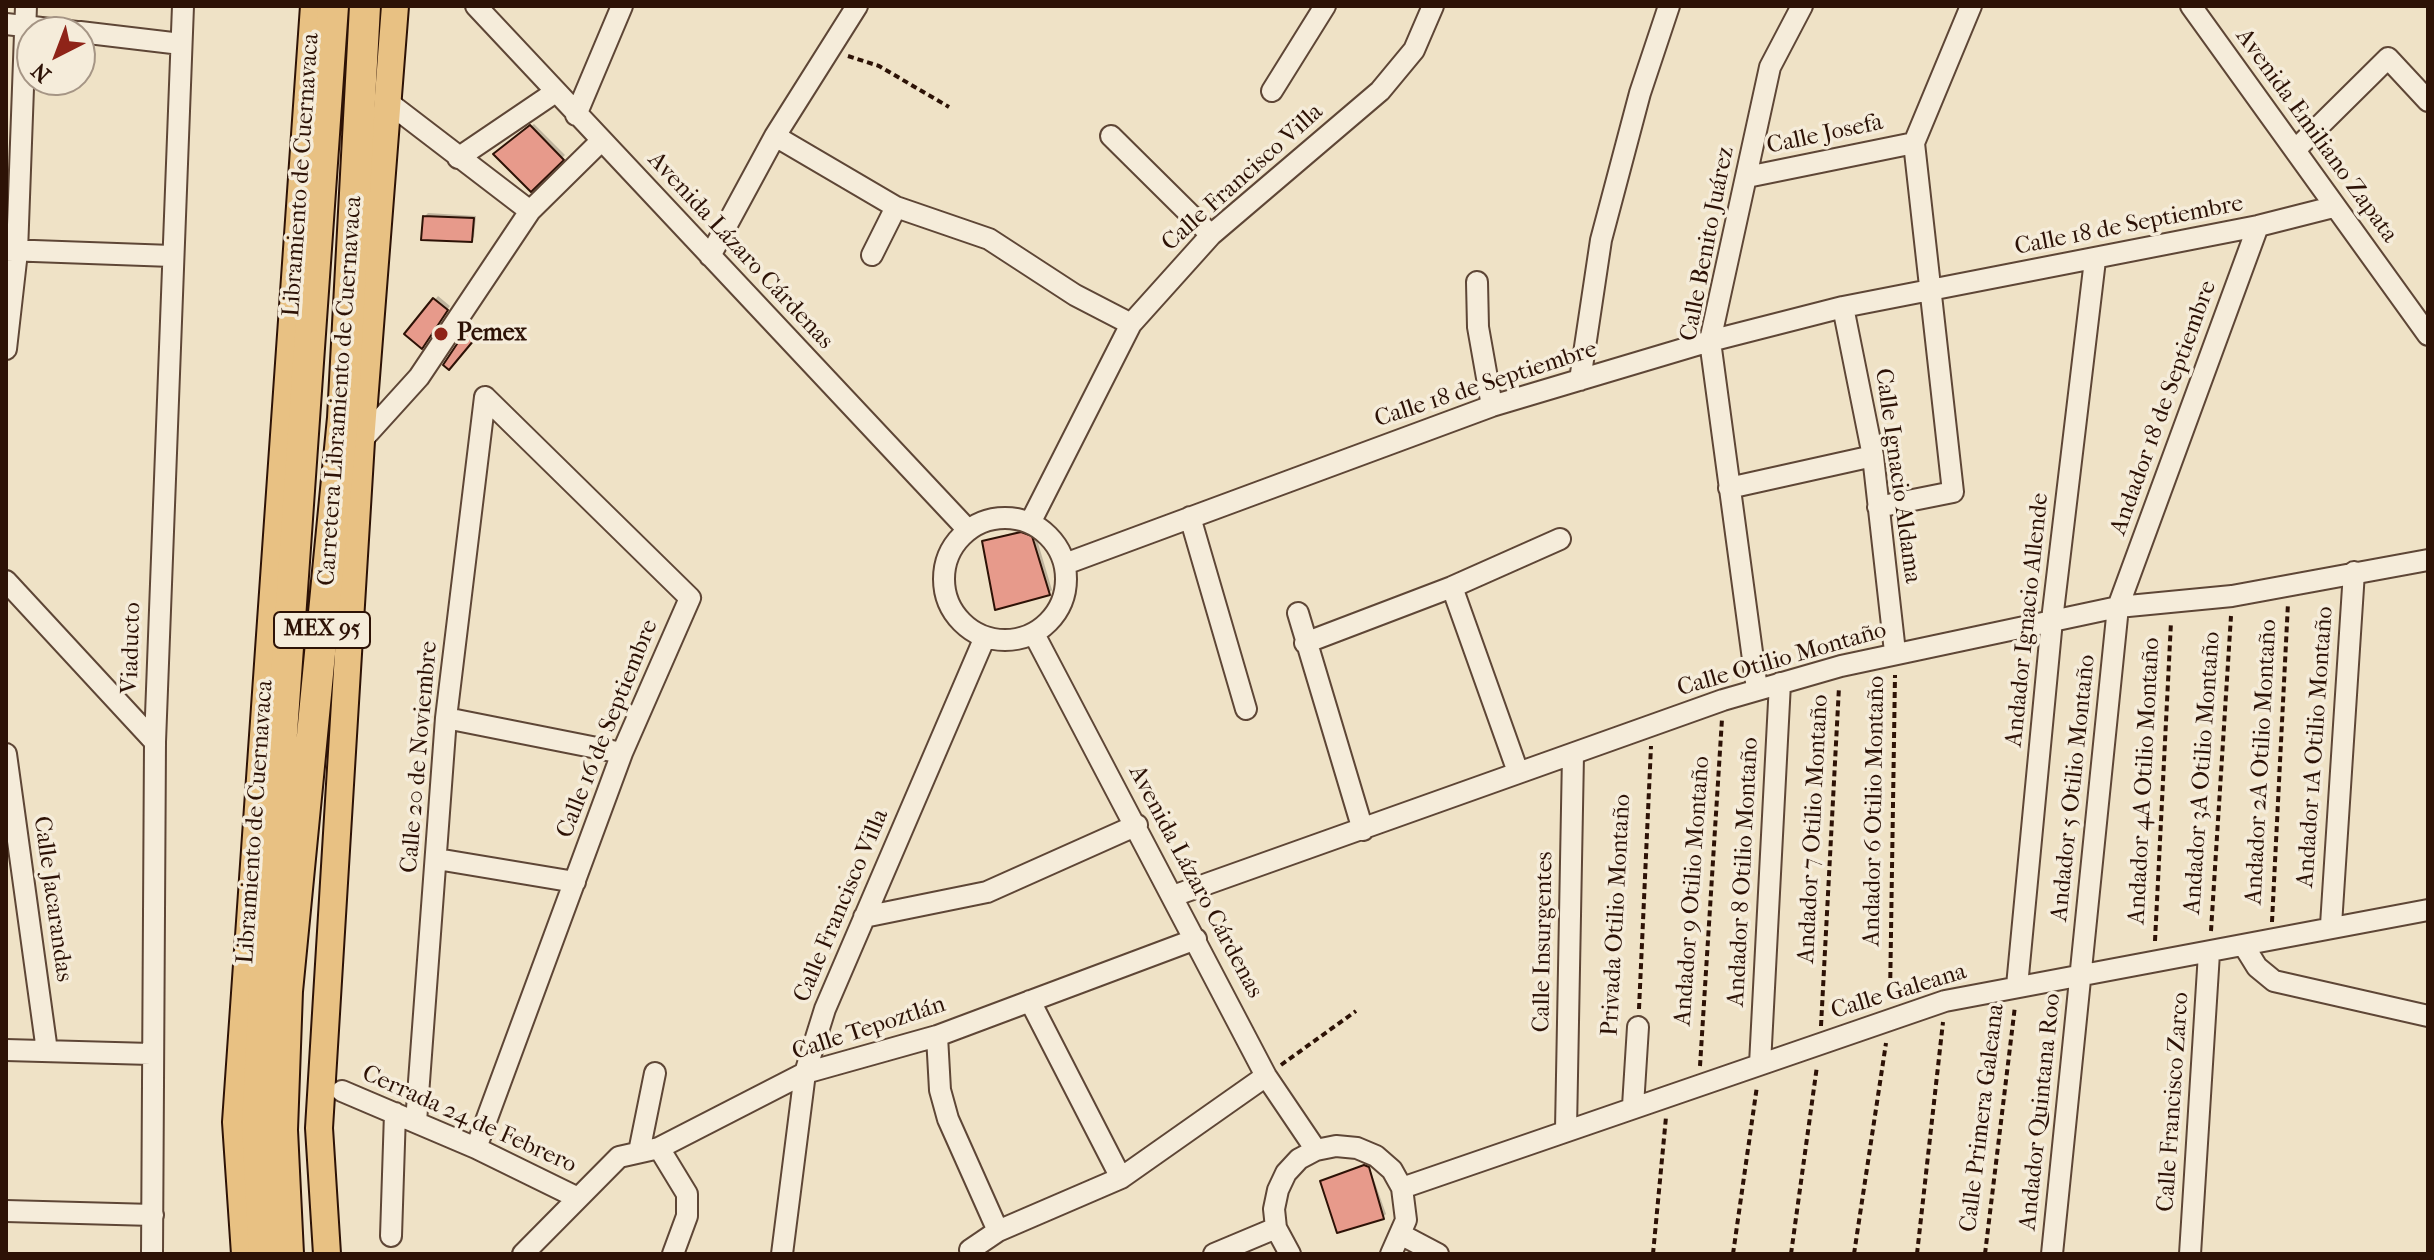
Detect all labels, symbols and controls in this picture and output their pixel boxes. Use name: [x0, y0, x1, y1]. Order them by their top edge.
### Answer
north arrow: [16, 16, 96, 96]
street label: Avenida Emiliano Zapata: [2229, 23, 2403, 249]
street label: Libramiento de Cuernavaca: [278, 32, 326, 318]
text: N: [26, 57, 56, 88]
street label: Calle Francisco Villa: [1157, 98, 1329, 258]
street label: Calle Josefa: [1764, 109, 1886, 161]
street label: Calle Benito Juárez: [1675, 144, 1741, 344]
street label: Avenida Lázaro Cárdenas: [641, 146, 839, 356]
street label: Calle 18 de Septiembre: [2012, 190, 2246, 262]
street label: Carretera Libramiento de Cuernavaca: [313, 195, 369, 587]
street label: Andador 18 de Septiembre: [2105, 277, 2223, 539]
place label: Pemex: [457, 320, 527, 348]
marker: Pemex: [432, 325, 450, 343]
street label: Calle 18 de Septiembre: [1371, 335, 1601, 435]
street label: Calle Ignacio Aldama: [1868, 367, 1926, 585]
street label: Andador Ignacio Allende: [2000, 492, 2056, 748]
street label: Viaducto: [116, 602, 148, 694]
street label: Andador 1A Otilio Montaño: [2292, 605, 2340, 889]
road number: MEX 95: [274, 612, 370, 648]
street label: Calle 16 de Septiembre: [551, 616, 665, 842]
street label: Calle Otilio Montaño: [1674, 616, 1890, 704]
street label: Andador 2A Otilio Montaño: [2240, 619, 2284, 905]
street label: Andador 3A Otilio Montaño: [2179, 631, 2227, 915]
street label: Andador 4A Otilio Montaño: [2123, 637, 2167, 925]
street label: Calle 20 de Noviembre: [396, 640, 444, 874]
street label: Andador 5 Otilio Montaño: [2046, 653, 2102, 923]
street label: Andador 6 Otilio Montaño: [1858, 675, 1892, 947]
street label: Libramiento de Cuernavaca: [232, 679, 280, 965]
street label: Andador 7 Otilio Montaño: [1793, 694, 1835, 964]
street label: Andador 8 Otilio Montaño: [1723, 737, 1765, 1007]
street label: Andador 9 Otilio Montaño: [1669, 755, 1717, 1027]
street label: Avenida Lázaro Cárdenas: [1121, 761, 1269, 1003]
street label: Privada Otilio Montaño: [1596, 793, 1638, 1037]
street label: Calle Francisco Villa: [788, 805, 896, 1007]
street label: Calle Jacarandas: [26, 814, 78, 984]
street label: Calle Insurgentes: [1528, 851, 1560, 1033]
street label: Calle Galeana: [1828, 958, 1970, 1026]
street label: Calle Tepoztlán: [789, 991, 949, 1067]
street label: Calle Francisco Zarco: [2152, 991, 2196, 1213]
street label: Andador Quintana Roo: [2014, 992, 2068, 1232]
street label: Calle Primera Galeana: [1955, 1002, 2011, 1234]
street label: Cerrada 24 de Febrero: [357, 1060, 581, 1180]

